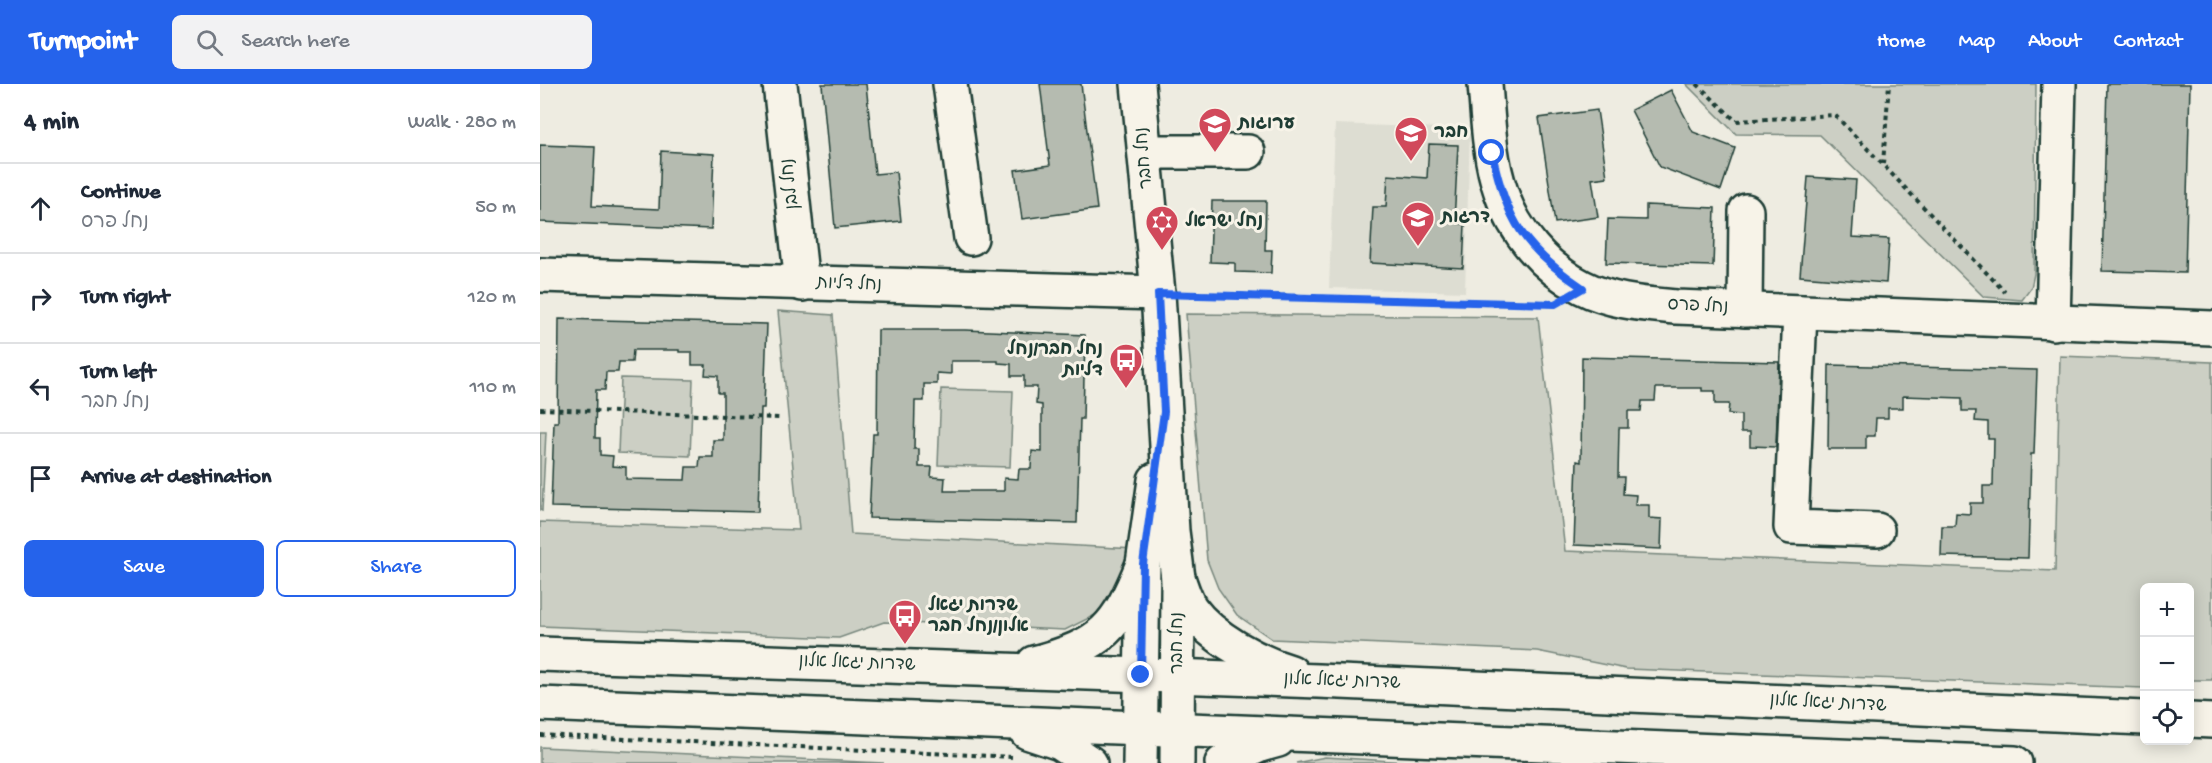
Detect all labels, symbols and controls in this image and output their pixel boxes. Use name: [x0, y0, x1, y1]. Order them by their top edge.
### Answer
search box: [172, 15, 592, 69]
text: Turnpoint: [30, 26, 136, 59]
icon: search: [193, 26, 226, 59]
text: Search here: [241, 29, 350, 55]
text: Home: [1877, 30, 1925, 55]
text: Map: [1958, 30, 1995, 55]
text: About: [2028, 30, 2081, 55]
text: Contact: [2114, 30, 2182, 55]
school or university icon: ערוגות: [1197, 106, 1233, 153]
text: 4 min: [24, 108, 79, 139]
text: Walk · 280 m: [408, 112, 516, 135]
place label: ערוגות: [1236, 114, 1295, 135]
school or university icon: חבר: [1393, 115, 1429, 162]
place label: חבר: [1434, 123, 1468, 144]
street label: נחל חבר: [1130, 126, 1158, 190]
route start: [1478, 139, 1504, 165]
street label: נחל לבן: [776, 157, 804, 211]
text: Continue: [81, 180, 161, 206]
icon: ahead: [24, 192, 57, 225]
text: 50 m: [475, 197, 516, 220]
school or university icon: דרגות: [1400, 200, 1436, 247]
synagogue icon: נחל ישראל: [1144, 204, 1180, 251]
place label: דרגות: [1439, 208, 1490, 229]
place label: נחל ישראל: [1185, 210, 1263, 233]
text: נחל פרס: [81, 212, 149, 235]
street label: נחל דליות: [815, 271, 882, 297]
icon: right: [24, 282, 57, 315]
text: Turn right: [81, 285, 169, 311]
text: 120 m: [468, 287, 516, 310]
street label: נחל פרס: [1667, 293, 1729, 319]
place label: נחל חבר/נחל דליות: [1007, 338, 1103, 382]
bus stop icon: נחל חבר/נחל דליות: [1108, 342, 1144, 389]
text: Turn left: [81, 360, 155, 386]
icon: left: [24, 372, 57, 405]
text: 110 m: [470, 377, 516, 400]
text: נחל חבר: [81, 392, 150, 415]
icon: arrive: [24, 462, 57, 495]
text: Arrive at destination: [81, 465, 271, 491]
button: Save: [24, 540, 264, 597]
button: Share: [276, 540, 516, 597]
map controls: [2140, 583, 2194, 745]
button: +: [2140, 583, 2194, 637]
place label: שדרות יגאל אלון/נחל חבר: [928, 595, 1029, 638]
bus stop icon: שדרות יגאל אלון/נחל חבר: [887, 598, 923, 645]
street label: נחל חבר: [1166, 612, 1189, 674]
button: −: [2140, 637, 2194, 691]
street label: שדרות יגאל אלון: [798, 649, 916, 677]
route end: [1127, 661, 1153, 687]
street label: שדרות יגאל אלון: [1283, 667, 1401, 695]
street label: שדרות יגאל אלון: [1769, 688, 1887, 718]
button: locate: [2140, 691, 2194, 745]

